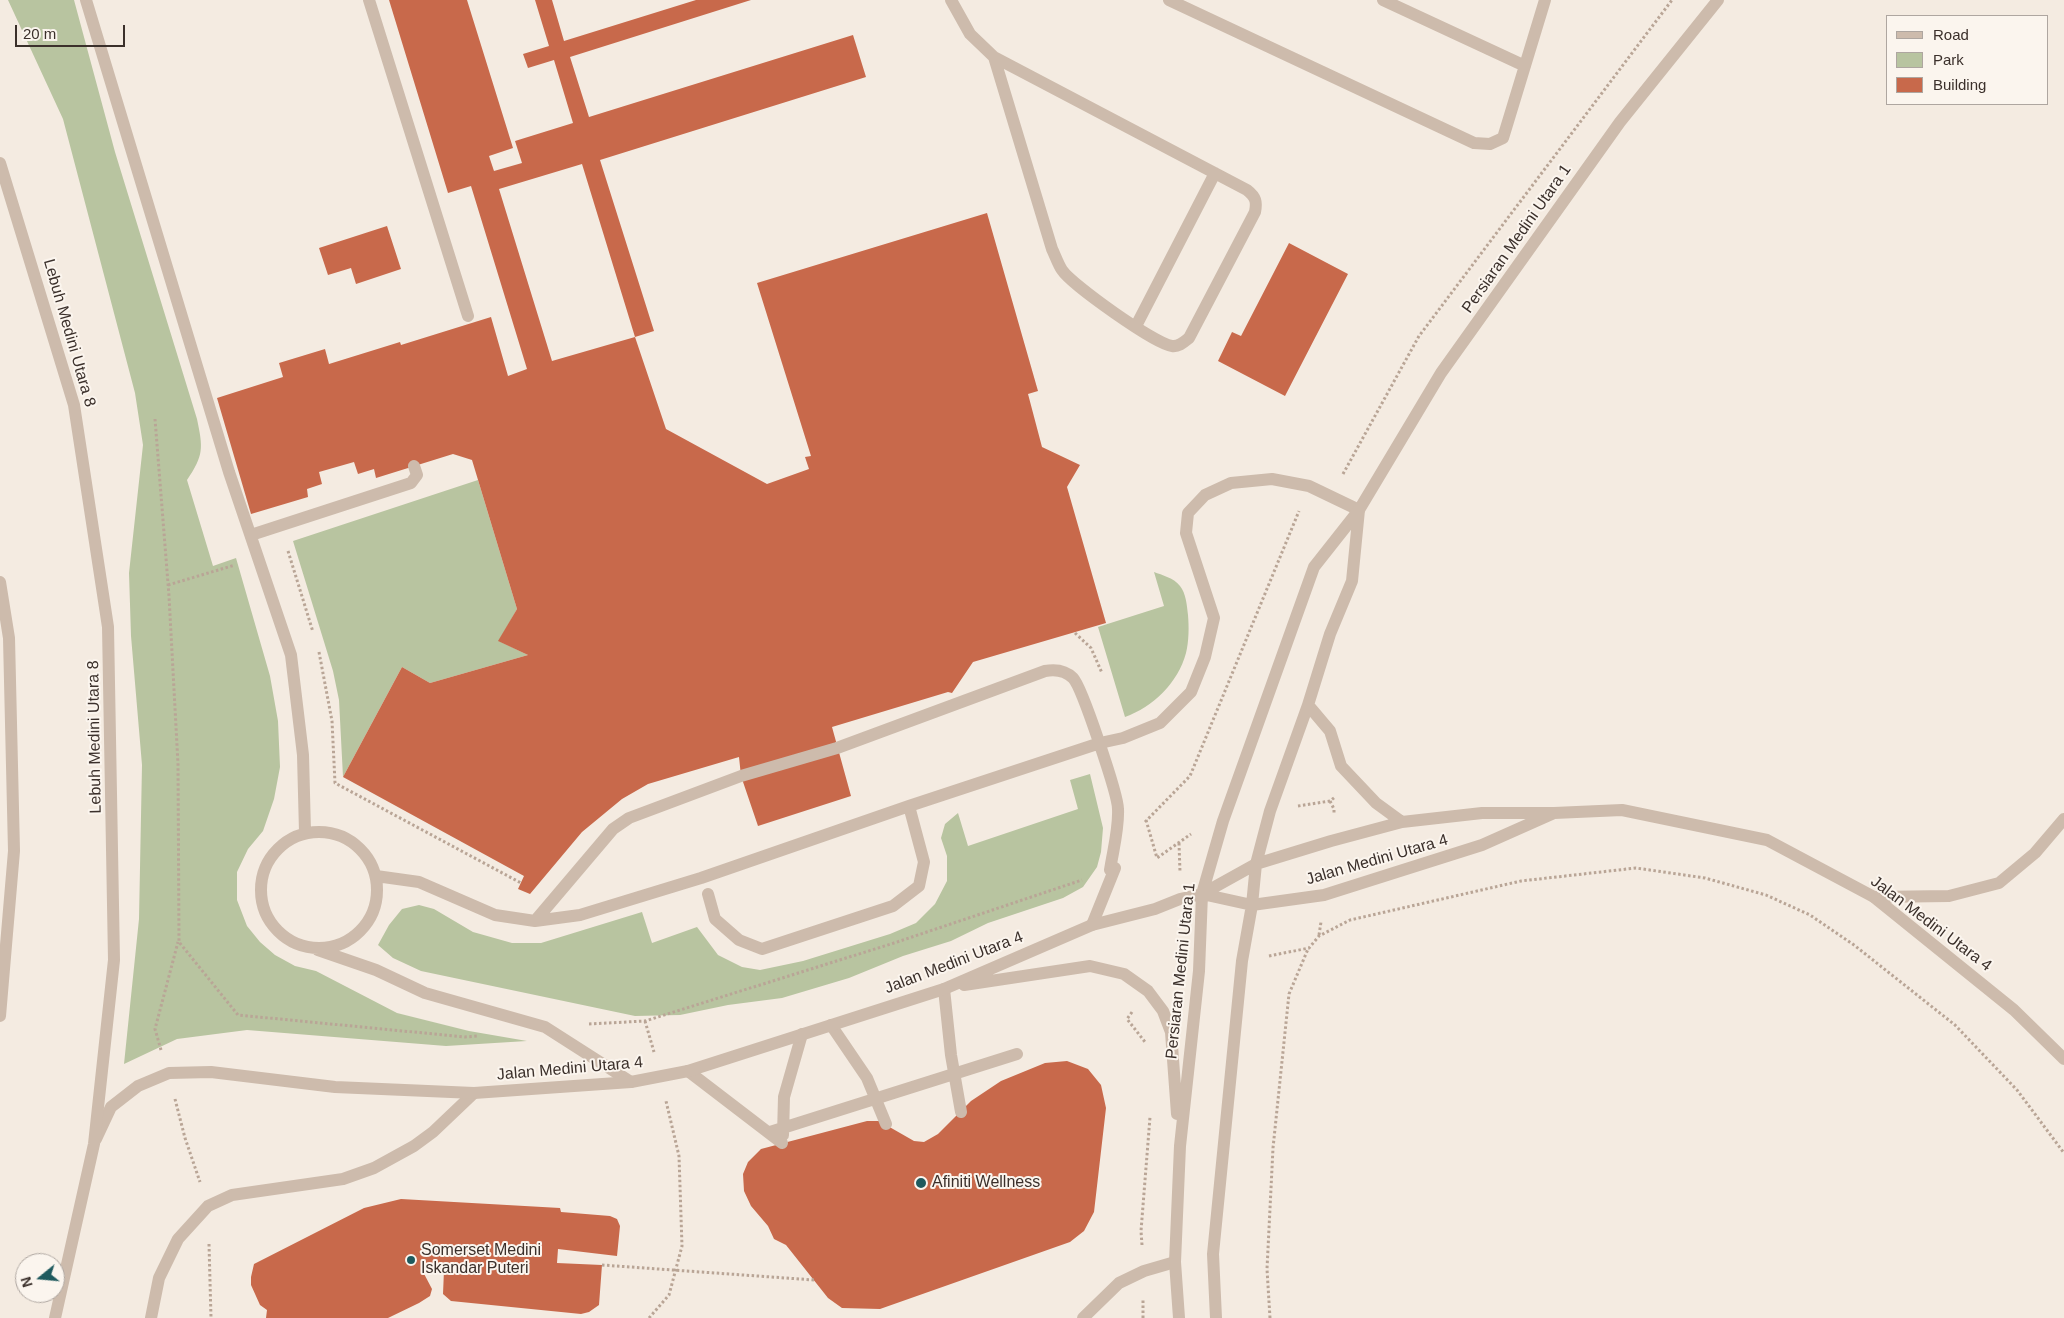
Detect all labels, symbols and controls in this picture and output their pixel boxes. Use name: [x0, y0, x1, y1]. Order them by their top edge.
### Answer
scale bar: [18, 15, 128, 47]
legend: [1886, 15, 2049, 105]
text: 20 m: [23, 25, 56, 42]
text: Road: [1933, 26, 1969, 43]
text: Park: [1933, 51, 1964, 68]
text: Building: [1933, 76, 1986, 93]
street label: Persiaran Medini Utara 1: [1458, 161, 1576, 317]
street label: Lebuh Medini Utara 8: [39, 257, 99, 409]
street label: Lebuh Medini Utara 8: [84, 660, 106, 814]
street label: Jalan Medini Utara 4: [1304, 831, 1450, 889]
street label: Jalan Medini Utara 4: [1867, 872, 1995, 976]
street label: Persiaran Medini Utara 1: [1162, 882, 1200, 1060]
street label: Jalan Medini Utara 4: [882, 928, 1026, 998]
street label: Jalan Medini Utara 4: [496, 1053, 644, 1085]
place label: Afiniti Wellness: [932, 1173, 1040, 1193]
marker: Afiniti Wellness: [914, 1176, 928, 1190]
place label: Somerset Medini Iskandar Puteri: [421, 1241, 541, 1279]
north arrow: [15, 1253, 65, 1303]
marker: Somerset Medini Iskandar Puteri: [405, 1254, 417, 1266]
text: N: [17, 1275, 36, 1289]

